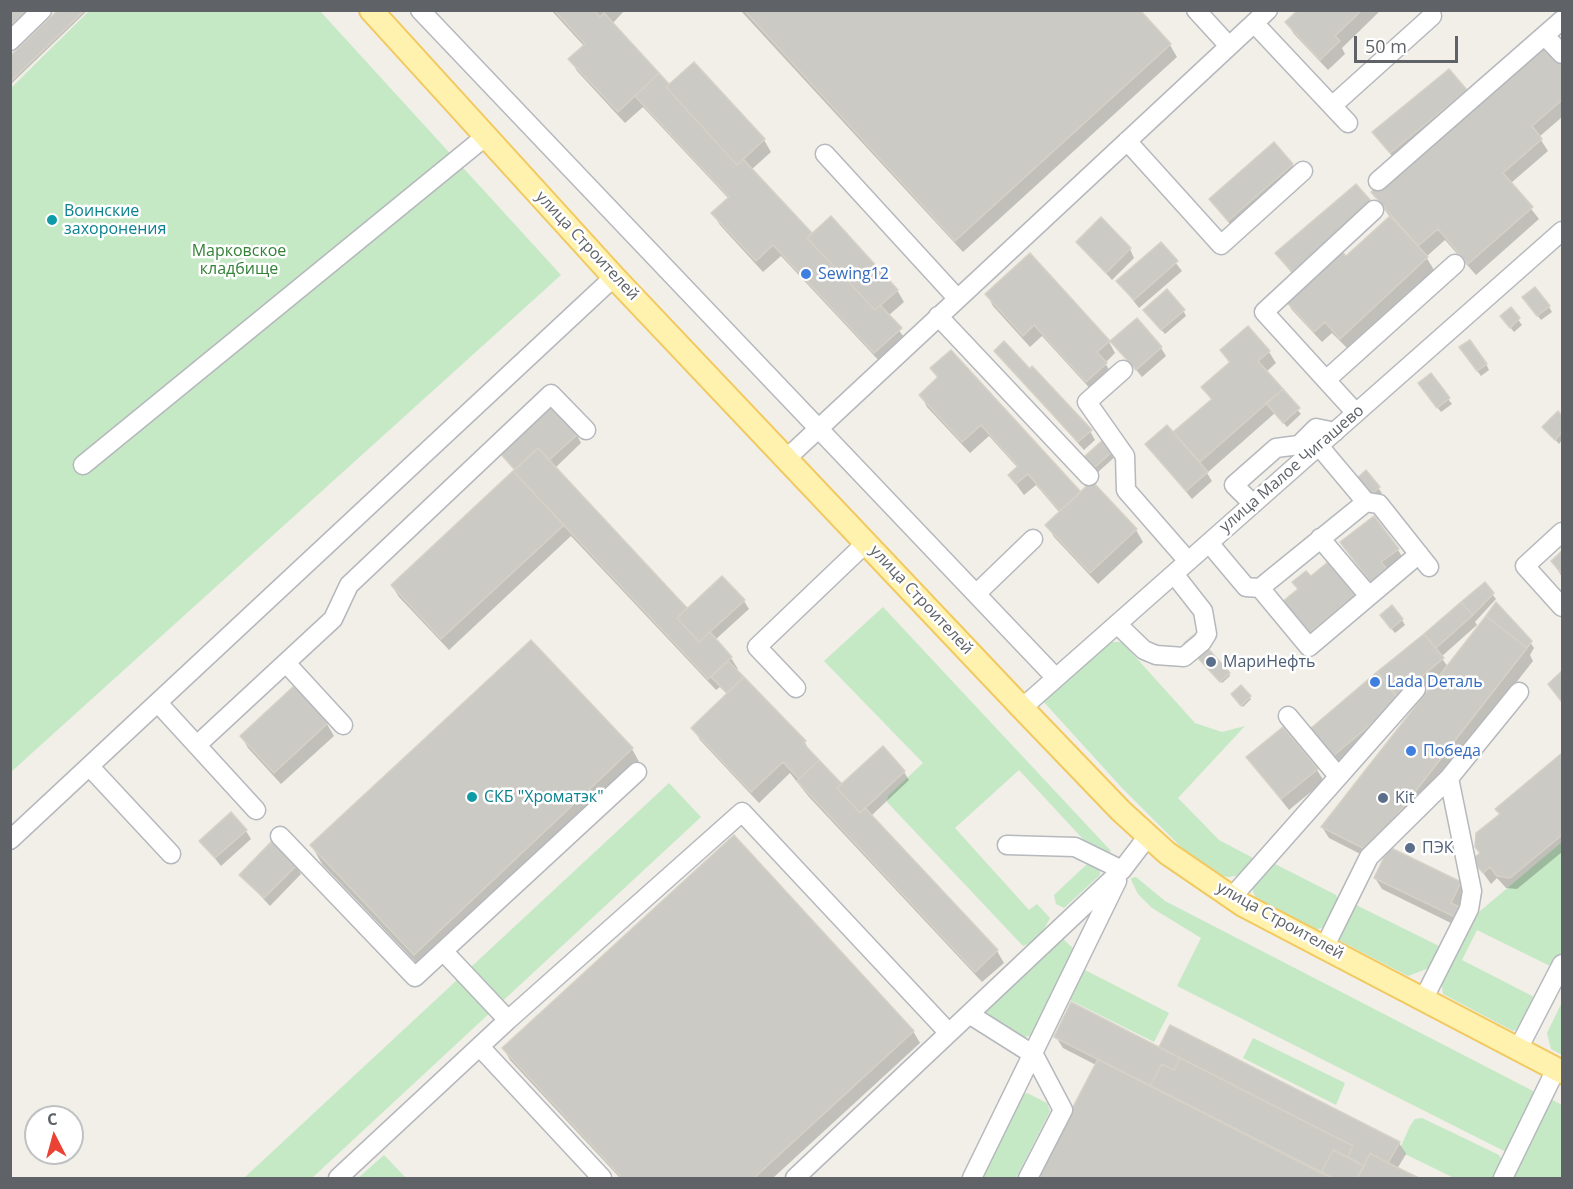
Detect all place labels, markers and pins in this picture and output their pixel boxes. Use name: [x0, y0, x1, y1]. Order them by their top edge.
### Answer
place label: Воинские захоронения: [64, 201, 166, 239]
marker: Воинские захоронения: [45, 213, 59, 227]
place label: Sewing12: [818, 264, 889, 284]
marker: Sewing12: [799, 267, 813, 281]
place label: МариНефть: [1223, 652, 1315, 672]
marker: МариНефть: [1204, 655, 1218, 669]
place label: Lada Dеталь: [1387, 672, 1483, 692]
marker: Lada Dеталь: [1368, 675, 1382, 689]
place label: Победа: [1423, 741, 1481, 761]
marker: Победа: [1404, 744, 1418, 758]
place label: СКБ "Хроматэк": [484, 787, 604, 807]
place label: Kit: [1395, 788, 1415, 808]
marker: СКБ "Хроматэк": [465, 790, 479, 804]
marker: Kit: [1376, 791, 1390, 805]
place label: ПЭК: [1422, 838, 1453, 858]
marker: ПЭК: [1403, 841, 1417, 855]

